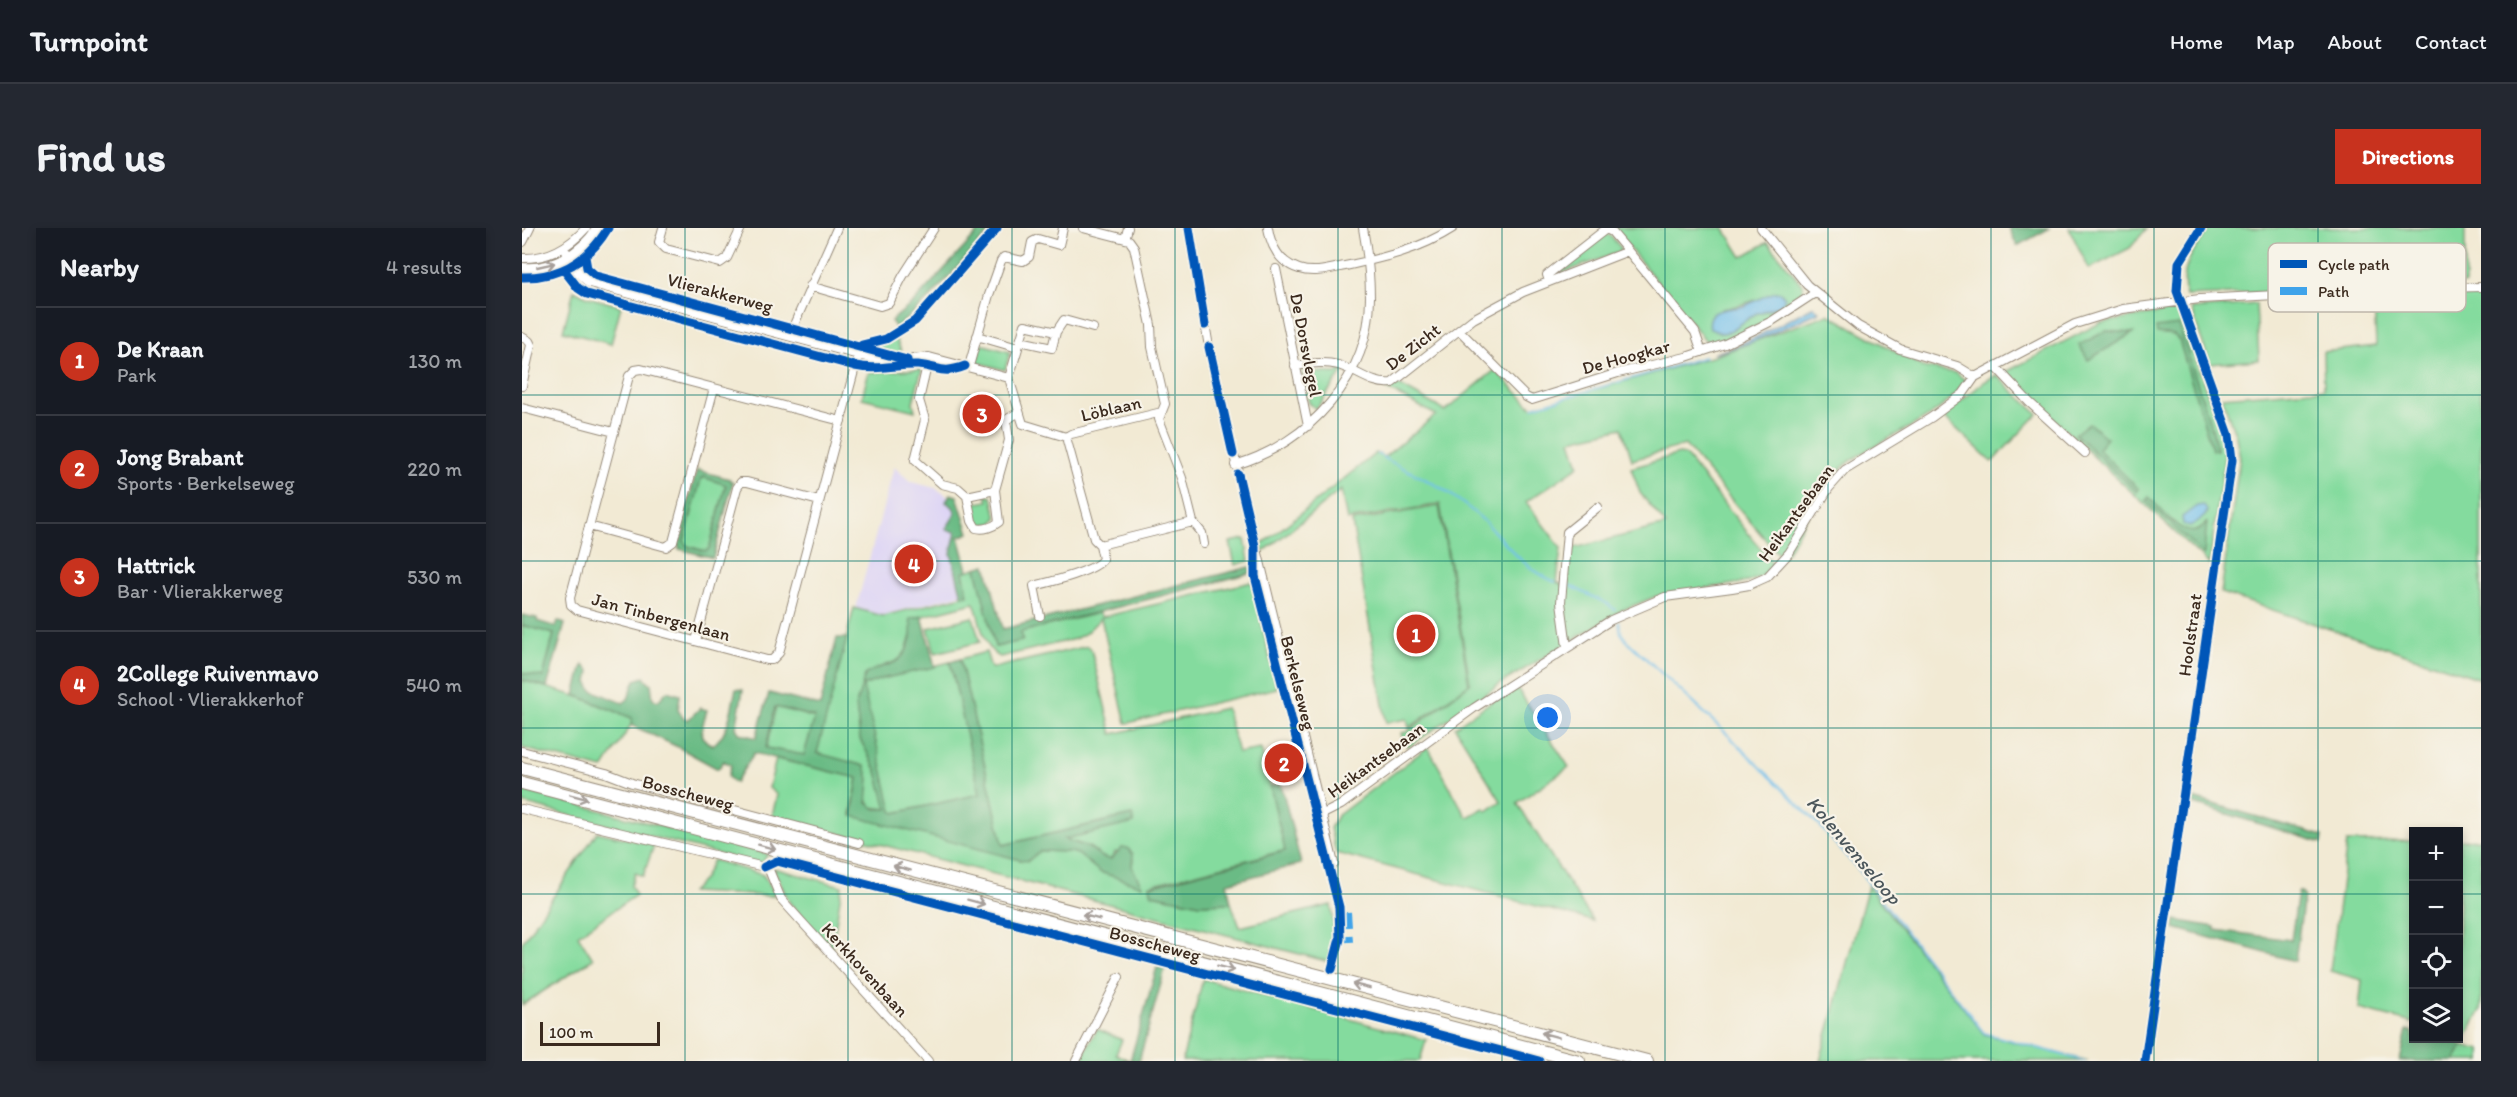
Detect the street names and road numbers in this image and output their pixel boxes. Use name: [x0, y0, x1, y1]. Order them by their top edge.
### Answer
street label: Vlierakkerweg: [665, 268, 776, 318]
street label: De Dorsvlegel: [1285, 291, 1327, 399]
street label: De Zicht: [1381, 319, 1445, 375]
street label: De Hoogkar: [1580, 334, 1673, 379]
street label: Löblaan: [1079, 391, 1143, 427]
street label: Heikantsebaan: [1753, 460, 1839, 566]
street label: Jan Tinbergenlaan: [589, 588, 733, 646]
street label: Hoolstraat: [2173, 592, 2207, 678]
street label: Berkelseweg: [1276, 633, 1321, 733]
street label: Heikantsebaan: [1323, 717, 1429, 803]
street label: Bosscheweg: [640, 770, 737, 816]
street label: Kerkhovenbaan: [817, 918, 913, 1022]
street label: Bosscheweg: [1107, 921, 1204, 967]

